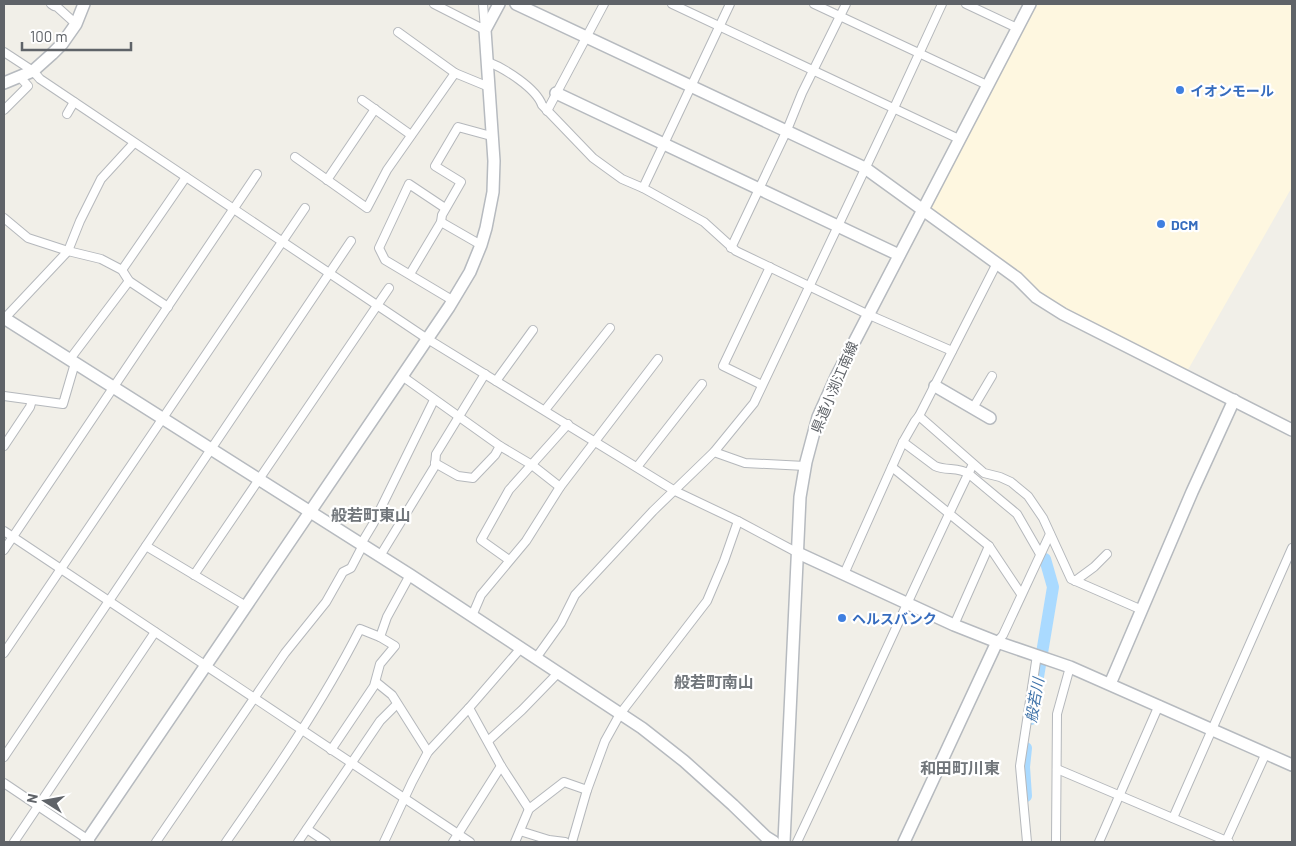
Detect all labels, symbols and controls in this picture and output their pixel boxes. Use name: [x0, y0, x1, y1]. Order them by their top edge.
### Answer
scale bar: [22, 20, 131, 52]
text: 100 m: [30, 27, 68, 45]
place label: イオンモール: [1190, 82, 1274, 99]
marker: イオンモール: [1174, 84, 1186, 96]
place label: DCM: [1171, 216, 1198, 233]
marker: DCM: [1155, 218, 1167, 230]
street label: 県道小渕江南線: [807, 339, 861, 435]
district label: 般若町東山: [331, 505, 411, 524]
place label: ヘルスバンク: [852, 610, 937, 627]
marker: ヘルスバンク: [836, 612, 848, 624]
district label: 般若町南山: [674, 672, 754, 691]
water label: 般若川: [1021, 674, 1047, 724]
district label: 和田町川東: [920, 758, 1000, 777]
north arrow: [20, 776, 70, 826]
text: N: [23, 792, 41, 805]

